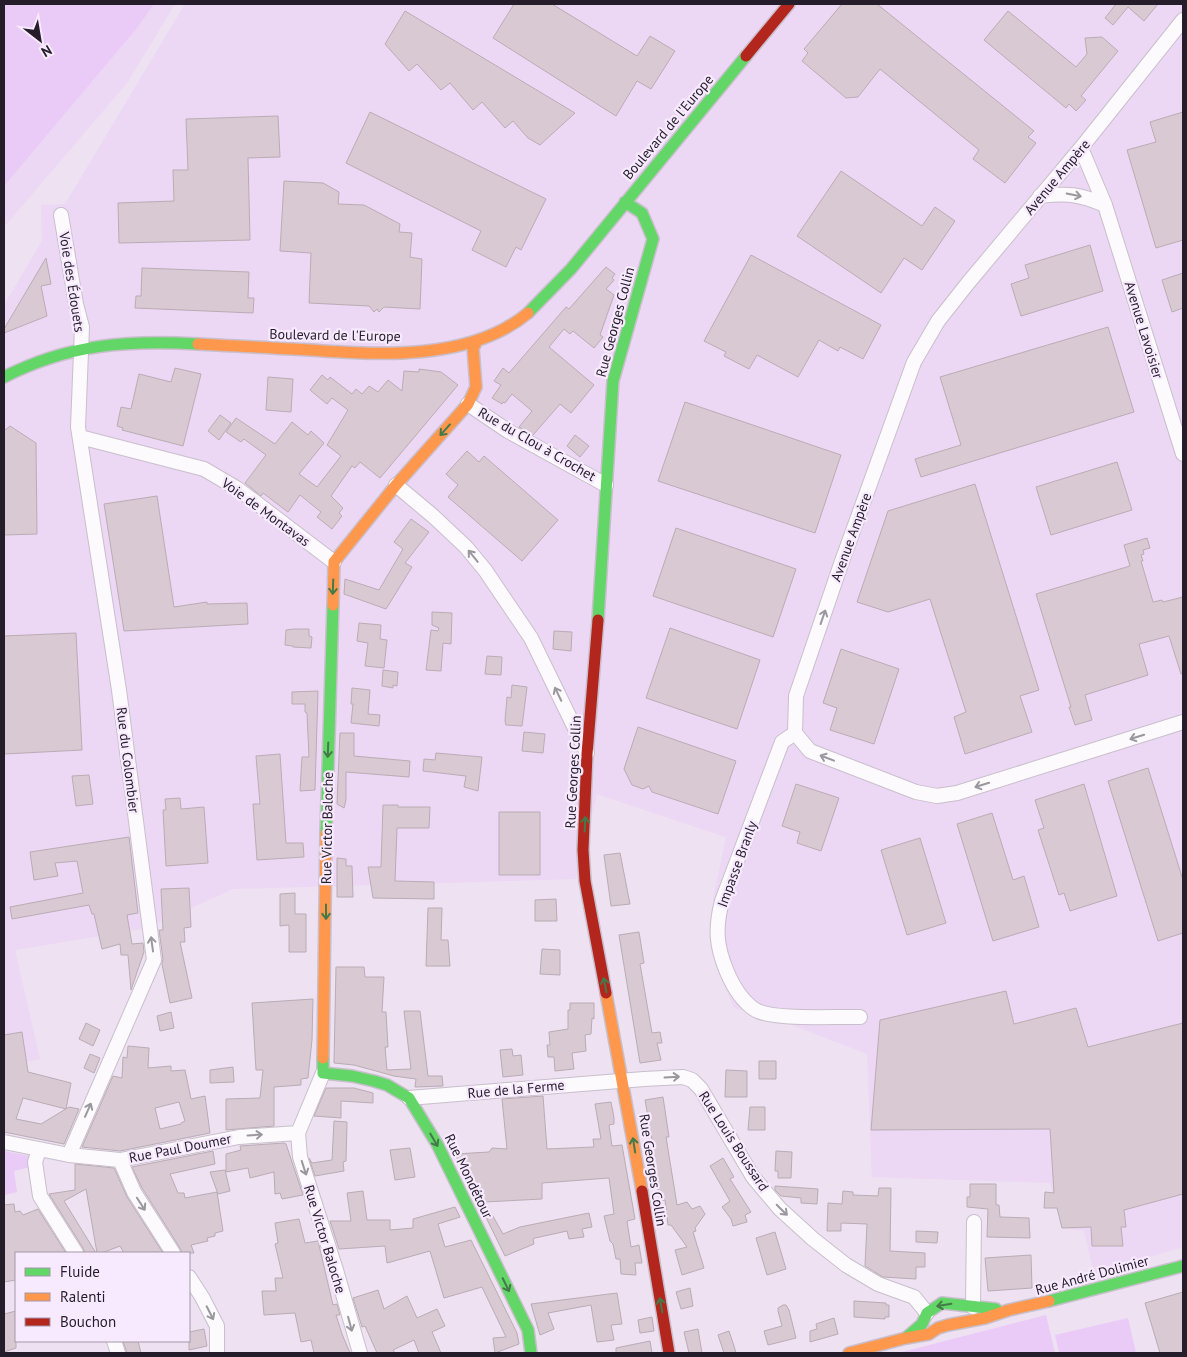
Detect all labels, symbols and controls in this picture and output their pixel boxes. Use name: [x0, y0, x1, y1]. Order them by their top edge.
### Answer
north arrow: [15, 15, 65, 65]
text: N: [38, 41, 55, 61]
street label: Boulevard de l'Europe: [619, 71, 717, 183]
street label: Avenue Ampère: [1020, 136, 1094, 218]
one-way arrow: [1065, 191, 1081, 200]
street label: Voie des Édouets: [55, 230, 89, 334]
street label: Rue Georges Collin: [592, 265, 638, 379]
street label: Avenue Lavoisier: [1121, 279, 1167, 381]
street label: Boulevard de l'Europe: [269, 325, 401, 345]
street label: Rue du Clou à Crochet: [475, 403, 599, 485]
one-way arrow: [439, 424, 450, 437]
street label: Voie de Montavas: [217, 473, 314, 550]
street label: Avenue Ampère: [827, 490, 875, 584]
one-way arrow: [468, 550, 479, 563]
one-way arrow: [328, 578, 338, 595]
one-way arrow: [819, 610, 828, 625]
one-way arrow: [553, 687, 563, 702]
street label: Rue du Colombier: [113, 706, 143, 814]
street label: Rue Georges Collin: [561, 715, 585, 829]
one-way arrow: [1129, 732, 1145, 742]
one-way arrow: [323, 741, 332, 757]
one-way arrow: [820, 753, 836, 762]
street label: Rue Victor Baloche: [317, 772, 337, 884]
one-way arrow: [974, 781, 990, 791]
one-way arrow: [580, 817, 589, 833]
street label: Impasse Branly: [713, 818, 761, 910]
one-way arrow: [321, 904, 331, 920]
one-way arrow: [147, 936, 157, 952]
one-way arrow: [600, 977, 609, 993]
one-way arrow: [664, 1073, 680, 1082]
street label: Rue de la Ferme: [467, 1076, 565, 1102]
street label: Rue Louis Boussard: [695, 1088, 773, 1194]
one-way arrow: [84, 1103, 94, 1118]
street label: Rue Georges Collin: [635, 1113, 671, 1227]
street label: Rue Paul Doumer: [127, 1129, 233, 1167]
one-way arrow: [247, 1131, 263, 1140]
street label: Rue Mondétour: [441, 1131, 497, 1221]
one-way arrow: [430, 1132, 440, 1146]
one-way arrow: [628, 1137, 638, 1153]
one-way arrow: [299, 1160, 309, 1176]
street label: Rue Victor Baloche: [300, 1183, 350, 1295]
one-way arrow: [136, 1196, 146, 1210]
one-way arrow: [776, 1204, 788, 1217]
street label: Rue André Dolimier: [1033, 1251, 1151, 1299]
legend: [15, 1252, 190, 1342]
text: Fluide: [60, 1262, 100, 1281]
one-way arrow: [502, 1277, 511, 1292]
text: Ralenti: [60, 1287, 106, 1306]
one-way arrow: [655, 1298, 665, 1314]
one-way arrow: [936, 1300, 952, 1310]
one-way arrow: [206, 1305, 215, 1320]
text: Bouchon: [60, 1312, 116, 1331]
one-way arrow: [346, 1316, 356, 1332]

